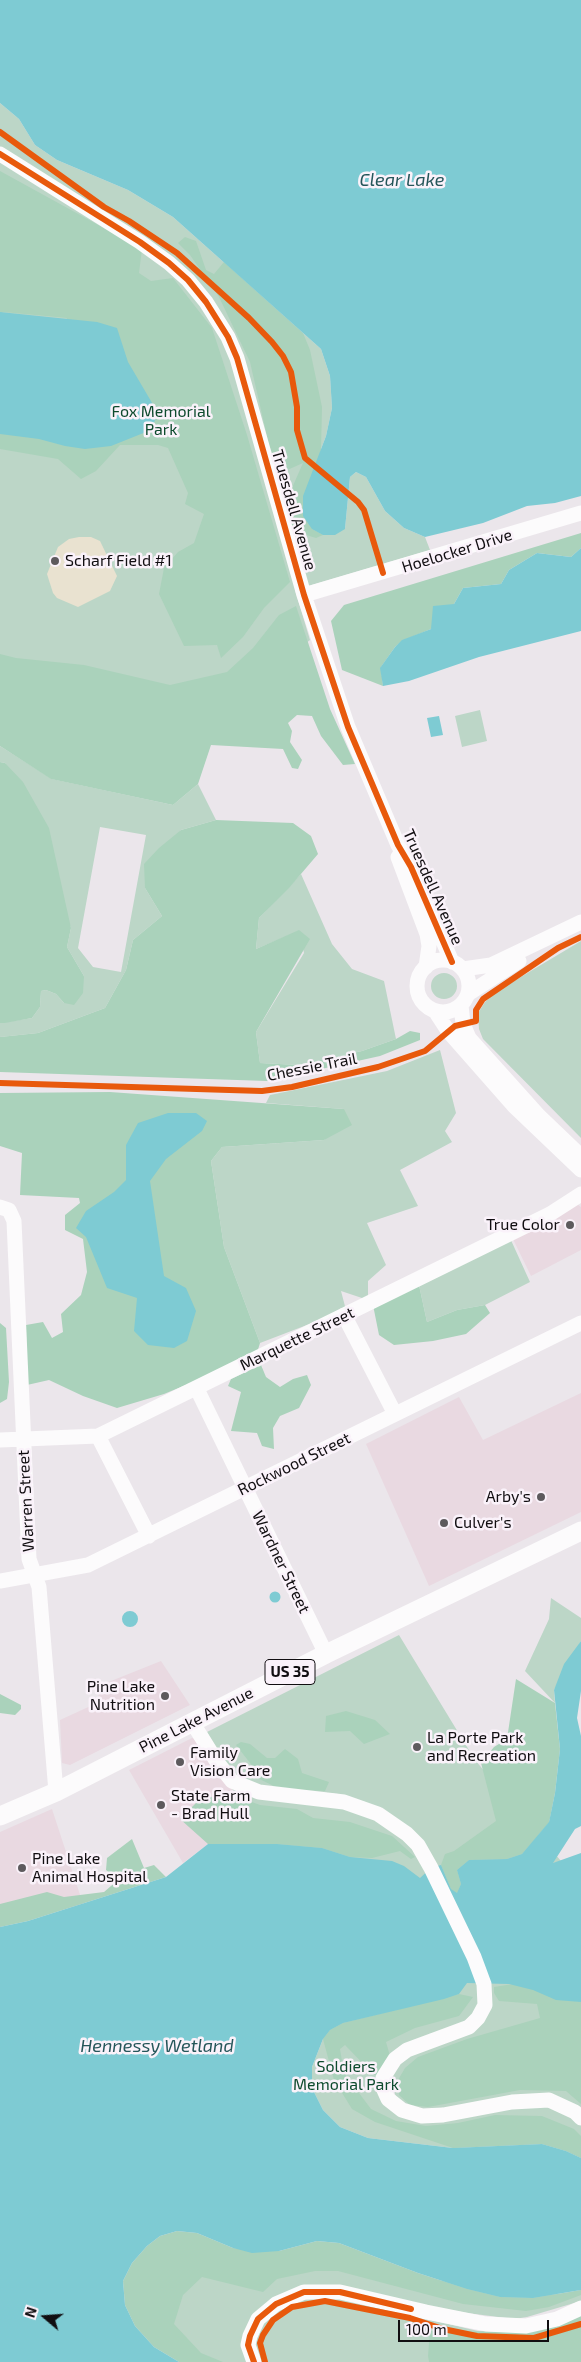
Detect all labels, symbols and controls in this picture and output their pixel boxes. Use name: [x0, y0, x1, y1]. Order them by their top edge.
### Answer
water label: Clear Lake: [360, 169, 444, 191]
park label: Fox Memorial Park: [112, 402, 210, 440]
street label: Truesdell Avenue: [268, 448, 320, 572]
street label: Hoelocker Drive: [399, 525, 515, 577]
place label: Scharf Field #1: [65, 551, 172, 571]
marker: Scharf Field #1: [49, 555, 61, 567]
street label: Truesdell Avenue: [399, 826, 467, 948]
street label: Chessie Trail: [265, 1049, 359, 1085]
place label: True Color: [486, 1215, 560, 1235]
marker: True Color: [564, 1219, 576, 1231]
street label: Marquette Street: [237, 1303, 357, 1375]
street label: Rockwood Street: [234, 1428, 354, 1500]
street label: Warren Street: [14, 1449, 38, 1553]
place label: Arby's: [486, 1487, 531, 1507]
marker: Arby's: [535, 1491, 547, 1503]
street label: Wardner Street: [248, 1508, 314, 1616]
place label: Culver's: [454, 1513, 512, 1533]
marker: Culver's: [438, 1517, 450, 1529]
road number: US 35: [265, 1660, 315, 1684]
place label: Pine Lake Nutrition: [87, 1677, 155, 1715]
street label: Pine Lake Avenue: [136, 1683, 256, 1757]
marker: Pine Lake Nutrition: [159, 1690, 171, 1702]
place label: La Porte Park and Recreation: [427, 1728, 536, 1766]
marker: La Porte Park and Recreation: [411, 1741, 423, 1753]
place label: Family Vision Care: [190, 1743, 270, 1781]
marker: Family Vision Care: [174, 1756, 186, 1768]
place label: State Farm - Brad Hull: [171, 1786, 250, 1824]
marker: State Farm - Brad Hull: [155, 1799, 167, 1811]
place label: Pine Lake Animal Hospital: [32, 1849, 147, 1887]
marker: Pine Lake Animal Hospital: [16, 1862, 28, 1874]
water label: Hennessy Wetland: [80, 2035, 234, 2057]
park label: Soldiers Memorial Park: [293, 2057, 399, 2095]
north arrow: [20, 2292, 70, 2342]
text: N: [21, 2305, 40, 2320]
scale bar: [401, 2310, 552, 2342]
text: 100 m: [406, 2320, 447, 2338]

